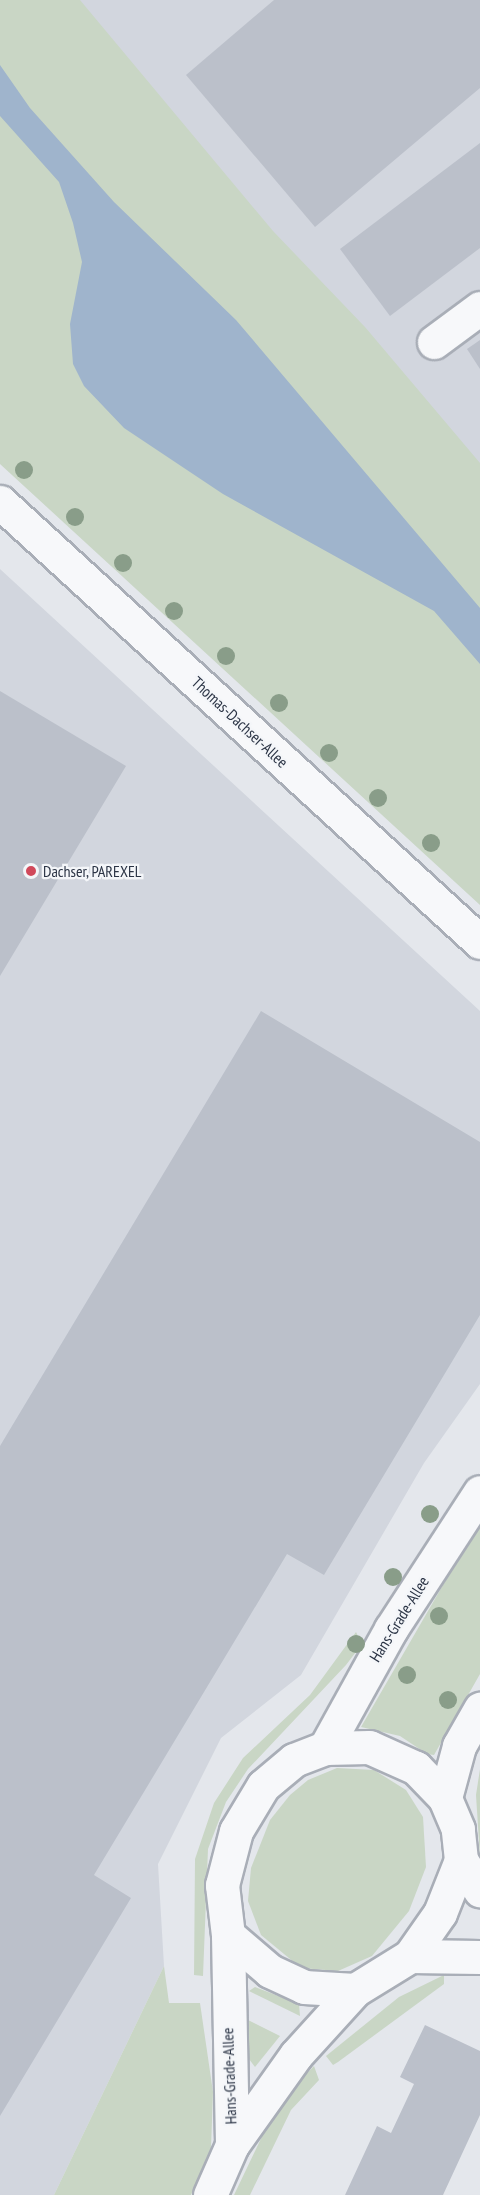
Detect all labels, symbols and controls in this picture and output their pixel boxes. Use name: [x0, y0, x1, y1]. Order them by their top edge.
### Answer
street label: Thomas-Dachser-Allee: [188, 672, 292, 772]
place label: Dachser, PAREXEL: [43, 861, 142, 881]
marker: Dachser, PAREXEL: [24, 864, 38, 878]
street label: Hans-Grade-Allee: [365, 1573, 433, 1665]
street label: Hans-Grade-Allee: [218, 2027, 240, 2125]

